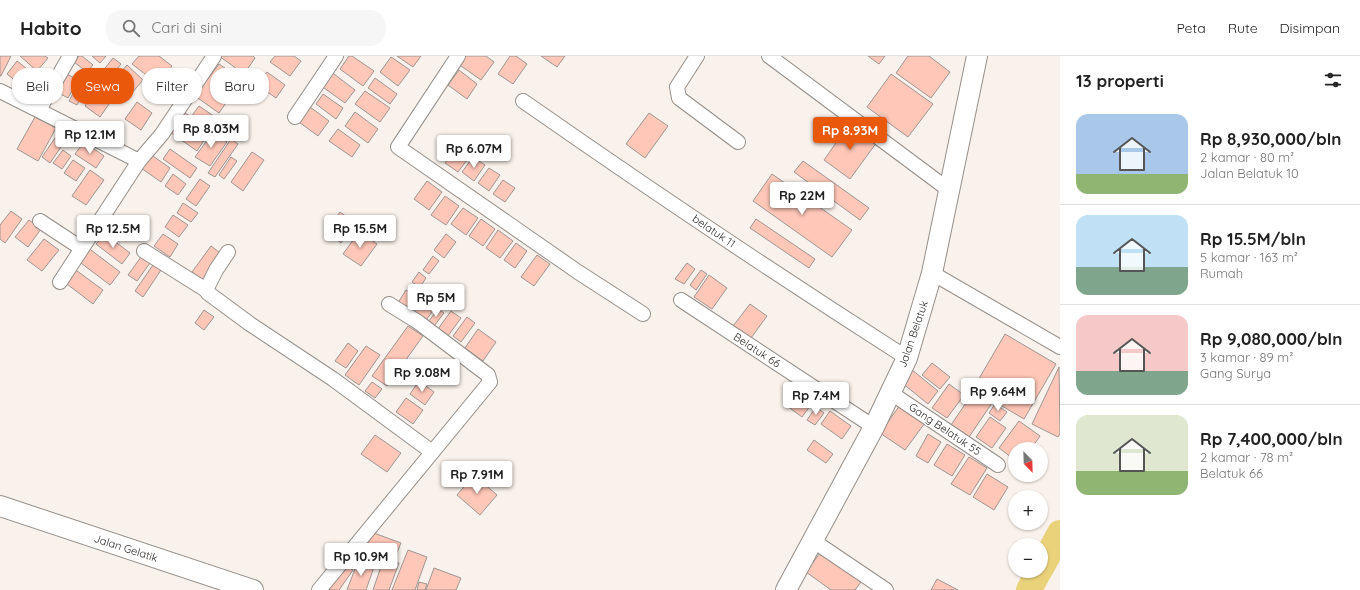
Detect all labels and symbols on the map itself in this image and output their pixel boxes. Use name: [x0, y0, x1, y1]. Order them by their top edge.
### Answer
pin: Rp 8.03M: [170, 115, 252, 149]
pin: Rp 8.93M: [809, 117, 891, 151]
pin: Rp 12.1M: [49, 121, 131, 155]
pin: Rp 6.07M: [433, 135, 515, 169]
pin: Rp 22M: [769, 182, 835, 216]
street label: belatuk 11: [690, 211, 738, 251]
pin: Rp 12.5M: [72, 215, 154, 249]
pin: Rp 15.5M: [319, 215, 401, 249]
pin: Rp 5M: [408, 284, 464, 318]
street label: Jalan Belatuk: [895, 299, 931, 369]
street label: Belatuk 66: [731, 330, 783, 370]
pin: Rp 9.08M: [381, 359, 463, 393]
pin: Rp 9.64M: [957, 378, 1039, 412]
pin: Rp 7.4M: [779, 382, 853, 416]
street label: Gang Belatuk 55: [906, 400, 984, 458]
north arrow: [1008, 442, 1048, 482]
pin: Rp 7.91M: [436, 461, 518, 495]
street label: Jalan Gelatik: [92, 531, 160, 565]
pin: Rp 10.9M: [320, 543, 402, 577]

